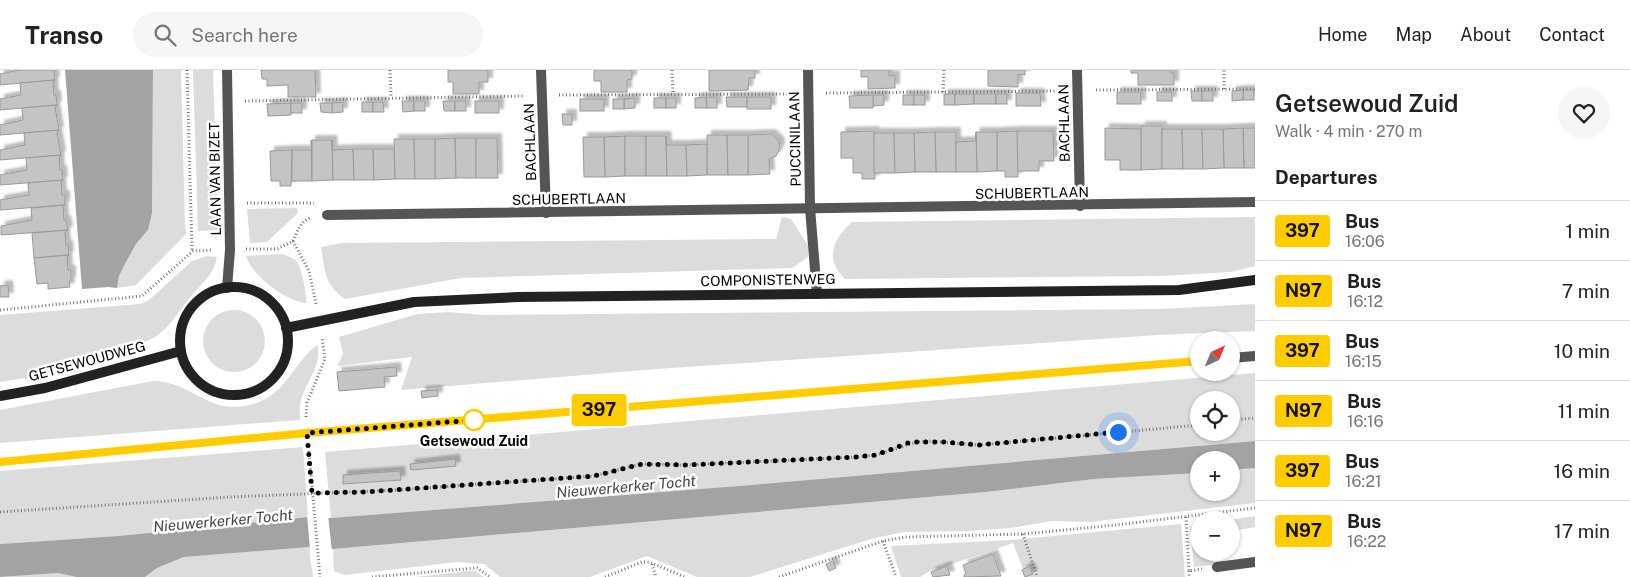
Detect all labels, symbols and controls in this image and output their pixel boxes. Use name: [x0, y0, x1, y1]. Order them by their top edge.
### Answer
search box: [133, 12, 483, 57]
text: Transo: [25, 21, 103, 49]
icon: search: [151, 21, 179, 49]
text: Search here: [191, 24, 298, 46]
text: Home: [1318, 24, 1368, 45]
text: Map: [1396, 24, 1432, 45]
text: About: [1460, 24, 1511, 45]
text: Contact: [1539, 24, 1605, 45]
street label: BACHLAAN: [1055, 84, 1073, 162]
button: heart: [1558, 87, 1610, 139]
text: Getsewoud Zuid: [1275, 89, 1459, 117]
street label: PUCCINILAAN: [786, 91, 804, 187]
street label: BACHLAAN: [521, 103, 539, 181]
street label: LAAN VAN BIZET: [206, 122, 224, 236]
text: Walk · 4 min · 270 m: [1275, 122, 1422, 141]
text: Departures: [1275, 166, 1378, 188]
street label: SCHUBERTLAAN: [975, 184, 1089, 202]
street label: SCHUBERTLAAN: [512, 190, 626, 208]
text: Bus: [1345, 210, 1379, 232]
text: 397: [1285, 220, 1320, 241]
text: 1 min: [1565, 220, 1610, 242]
text: 16:06: [1345, 232, 1385, 251]
text: Bus: [1347, 270, 1381, 292]
street label: COMPONISTENWEG: [700, 271, 836, 289]
text: N97: [1285, 280, 1322, 301]
text: 7 min: [1562, 280, 1610, 302]
text: 16:12: [1347, 292, 1383, 311]
text: Bus: [1345, 330, 1379, 352]
north arrow: [1190, 331, 1240, 381]
map controls: [1190, 331, 1240, 561]
street label: GETSEWOUDWEG: [27, 338, 147, 384]
text: 397: [1285, 340, 1320, 361]
text: 10 min: [1554, 340, 1610, 362]
text: 16:15: [1345, 352, 1382, 371]
text: Bus: [1347, 390, 1381, 412]
button: locate: [1190, 391, 1240, 441]
line badge: 397: [570, 394, 628, 426]
text: 397: [582, 399, 616, 420]
text: N97: [1285, 400, 1322, 421]
text: 11 min: [1558, 400, 1610, 422]
marker: Getsewoud Zuid: [463, 409, 485, 431]
text: 16:16: [1347, 412, 1383, 431]
your location: [1106, 420, 1131, 445]
place label: Getsewoud Zuid: [420, 433, 528, 449]
text: Bus: [1345, 450, 1379, 472]
button: +: [1190, 451, 1240, 501]
text: 397: [1285, 460, 1320, 481]
text: 16 min: [1554, 460, 1610, 482]
water label: Nieuwerkerker Tocht: [555, 472, 697, 501]
text: 16:21: [1345, 472, 1381, 491]
water label: Nieuwerkerker Tocht: [152, 506, 294, 535]
text: Bus: [1347, 510, 1381, 532]
button: −: [1190, 511, 1240, 561]
text: N97: [1285, 520, 1322, 541]
text: 17 min: [1554, 520, 1610, 542]
text: 16:22: [1347, 532, 1386, 551]

